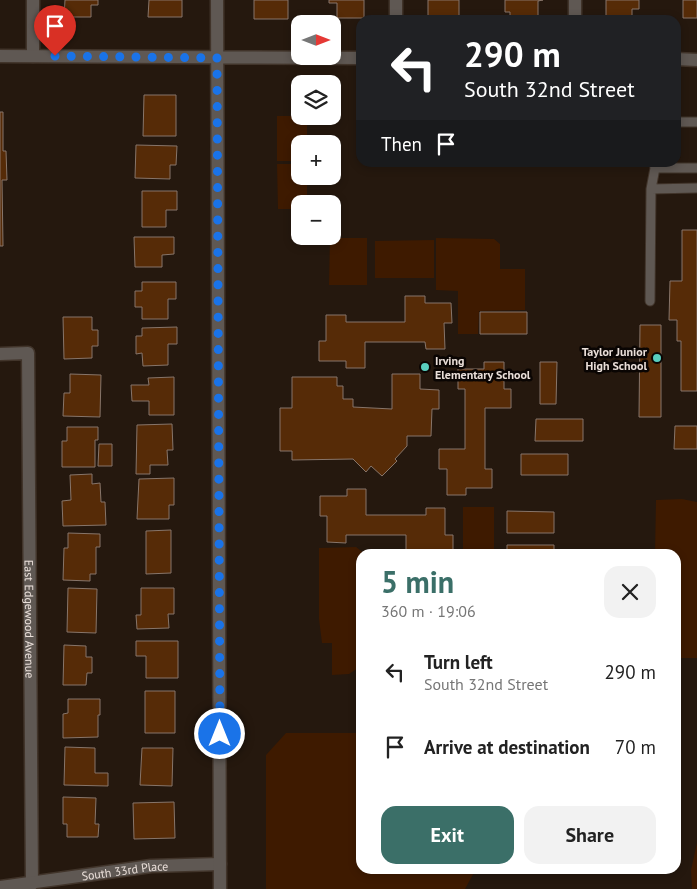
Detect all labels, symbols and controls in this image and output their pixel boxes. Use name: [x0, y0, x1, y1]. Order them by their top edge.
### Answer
pin: [34, 5, 76, 56]
icon: arrive: [41, 12, 69, 40]
north arrow: [291, 15, 341, 65]
map controls: [291, 15, 341, 245]
text: 290 m: [464, 31, 561, 77]
icon: left: [381, 35, 446, 100]
button: layers: [291, 75, 341, 125]
text: South 32nd Street: [464, 75, 635, 103]
icon: arrive: [432, 130, 460, 158]
text: Then: [381, 132, 422, 156]
button: +: [291, 135, 341, 185]
button: −: [291, 195, 341, 245]
place label: Taylor Junior High School: [582, 344, 648, 373]
marker: Taylor Junior High School: [651, 352, 663, 364]
place label: Irving Elementary School: [435, 353, 531, 382]
marker: Irving Elementary School: [419, 361, 431, 373]
street label: East Edgewood Avenue: [22, 560, 38, 678]
text: 5 min: [381, 562, 454, 601]
button: close: [604, 566, 656, 618]
text: 360 m · 19:06: [381, 601, 476, 621]
text: Turn left: [424, 650, 493, 674]
icon: left: [381, 658, 409, 686]
text: 290 m: [604, 660, 656, 684]
text: South 32nd Street: [424, 674, 548, 694]
position arrow: [193, 707, 245, 759]
icon: arrive: [381, 733, 409, 761]
text: Arrive at destination: [424, 735, 590, 759]
text: 70 m: [615, 735, 656, 759]
button: Exit: [381, 806, 514, 864]
button: Share: [524, 806, 656, 864]
street label: South 33rd Place: [80, 858, 168, 883]

